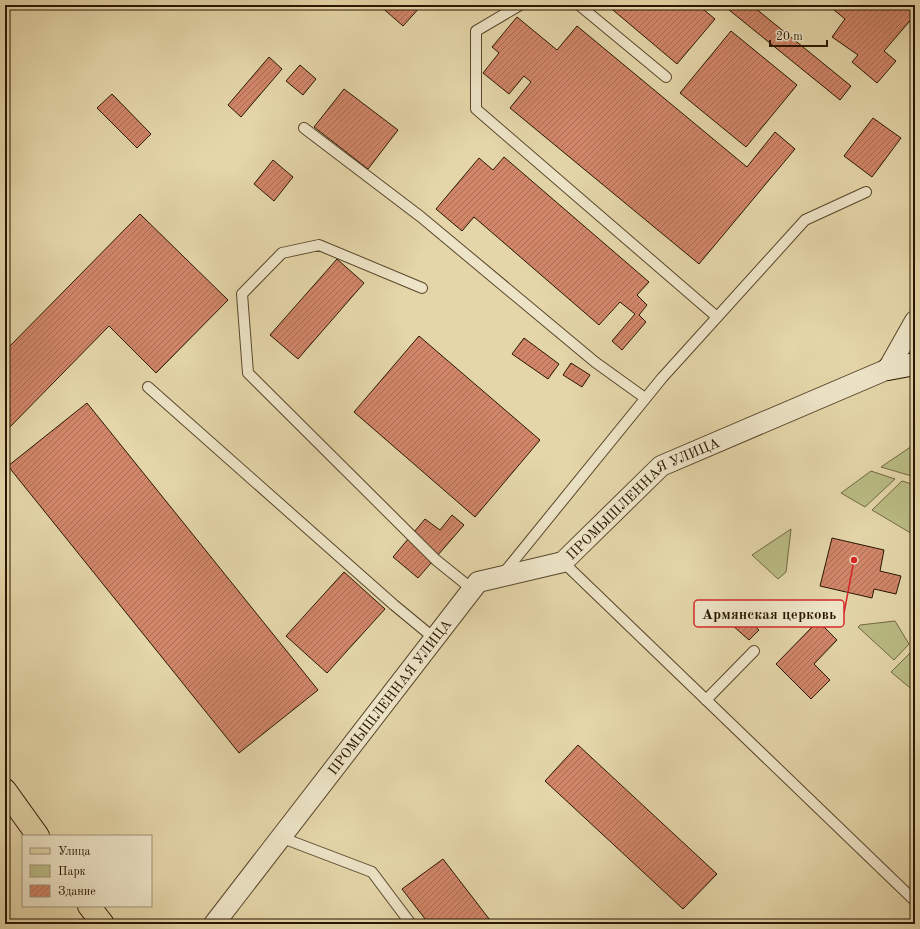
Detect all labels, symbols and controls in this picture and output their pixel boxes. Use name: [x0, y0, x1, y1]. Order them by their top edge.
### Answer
scale bar: [770, 22, 827, 48]
text: 20 m: [776, 31, 803, 43]
street label: ПРОМЫШЛЕННАЯ УЛИЦА: [564, 436, 722, 563]
callout: Армянская церковь: [694, 600, 844, 627]
text: Армянская церковь: [702, 608, 836, 623]
street label: ПРОМЫШЛЕННАЯ УЛИЦА: [326, 617, 455, 778]
legend: [22, 835, 152, 907]
text: Улица: [58, 846, 91, 858]
text: Парк: [58, 866, 86, 878]
text: Здание: [58, 886, 96, 898]

